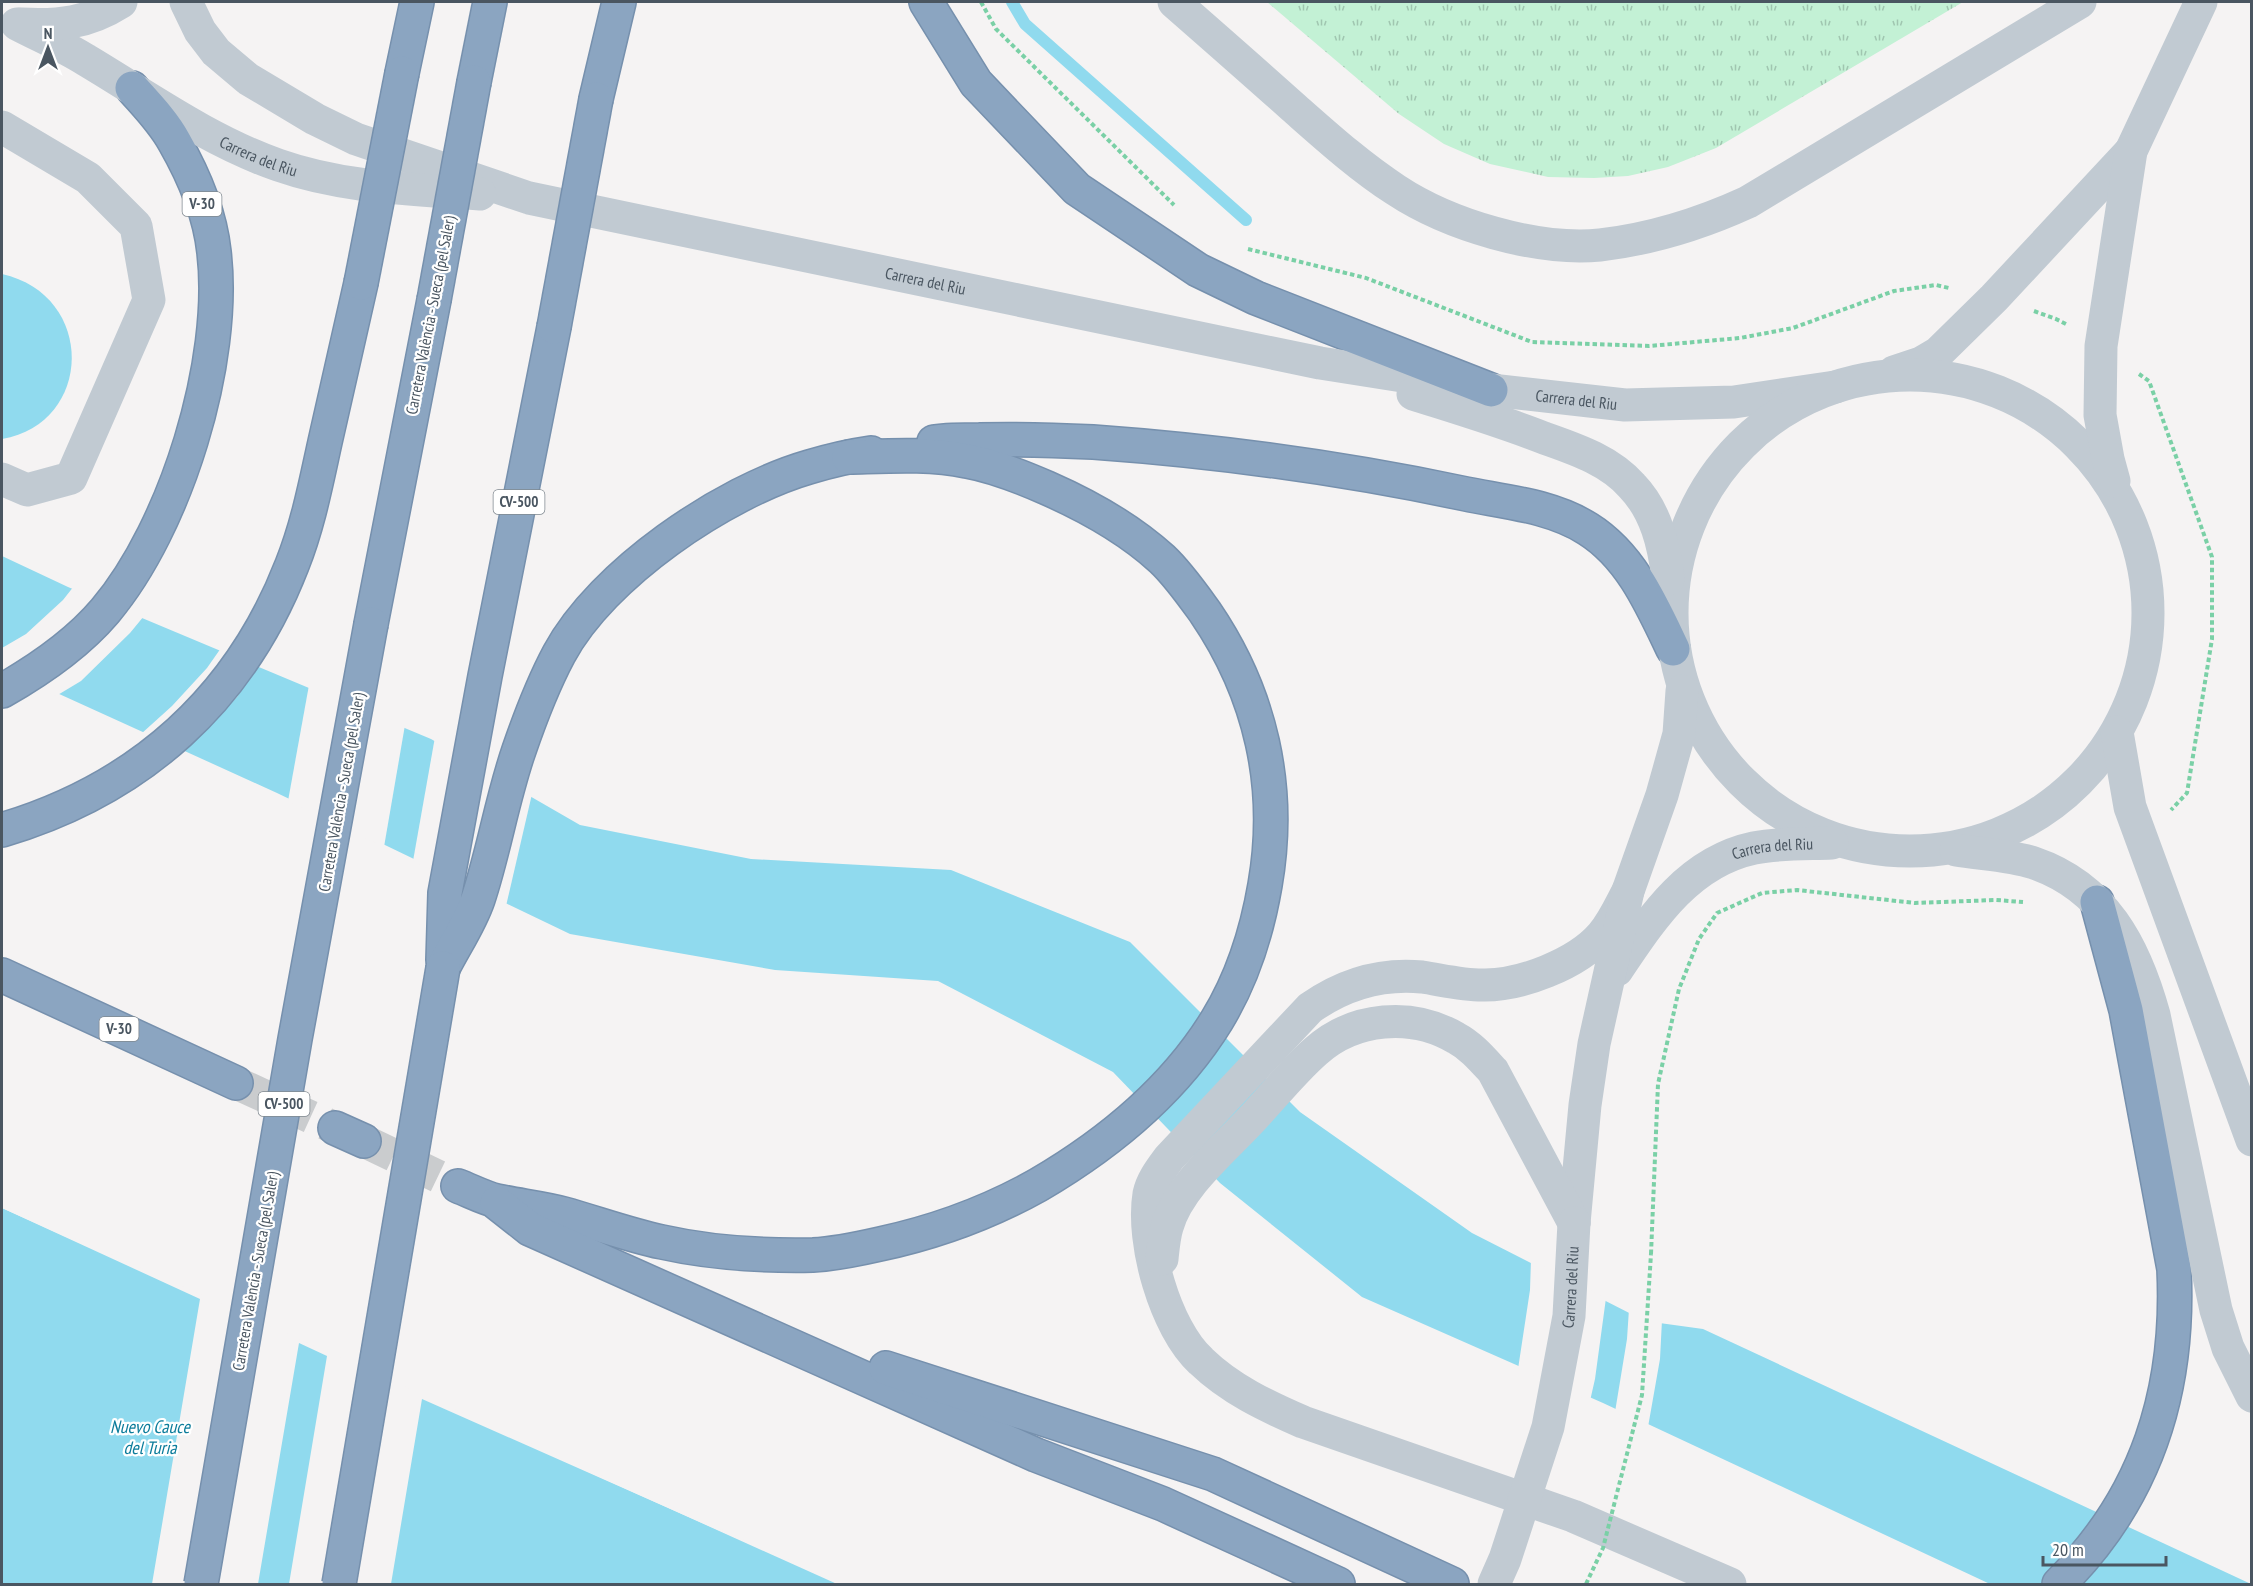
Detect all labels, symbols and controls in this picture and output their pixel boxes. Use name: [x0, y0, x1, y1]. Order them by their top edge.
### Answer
north arrow: [18, 18, 78, 78]
text: N: [44, 23, 52, 43]
street label: Carrera del Riu: [217, 131, 300, 181]
road number: V-30: [182, 192, 222, 216]
street label: Carretera València - Sueca (pel Saler): [401, 214, 459, 416]
street label: Carrera del Riu: [883, 263, 968, 299]
street label: Carrera del Riu: [1535, 385, 1618, 414]
road number: CV-500: [494, 490, 544, 514]
street label: Carretera València - Sueca (pel Saler): [314, 691, 368, 893]
street label: Carrera del Riu: [1729, 833, 1813, 864]
road number: V-30: [100, 1017, 138, 1041]
road number: CV-500: [258, 1092, 310, 1116]
street label: Carretera València - Sueca (pel Saler): [228, 1170, 282, 1372]
street label: Carrera del Riu: [1557, 1246, 1583, 1330]
water label: Nuevo Cauce del Turia: [110, 1415, 191, 1459]
scale bar: [2043, 1529, 2166, 1567]
text: 20 m: [2052, 1538, 2084, 1561]

